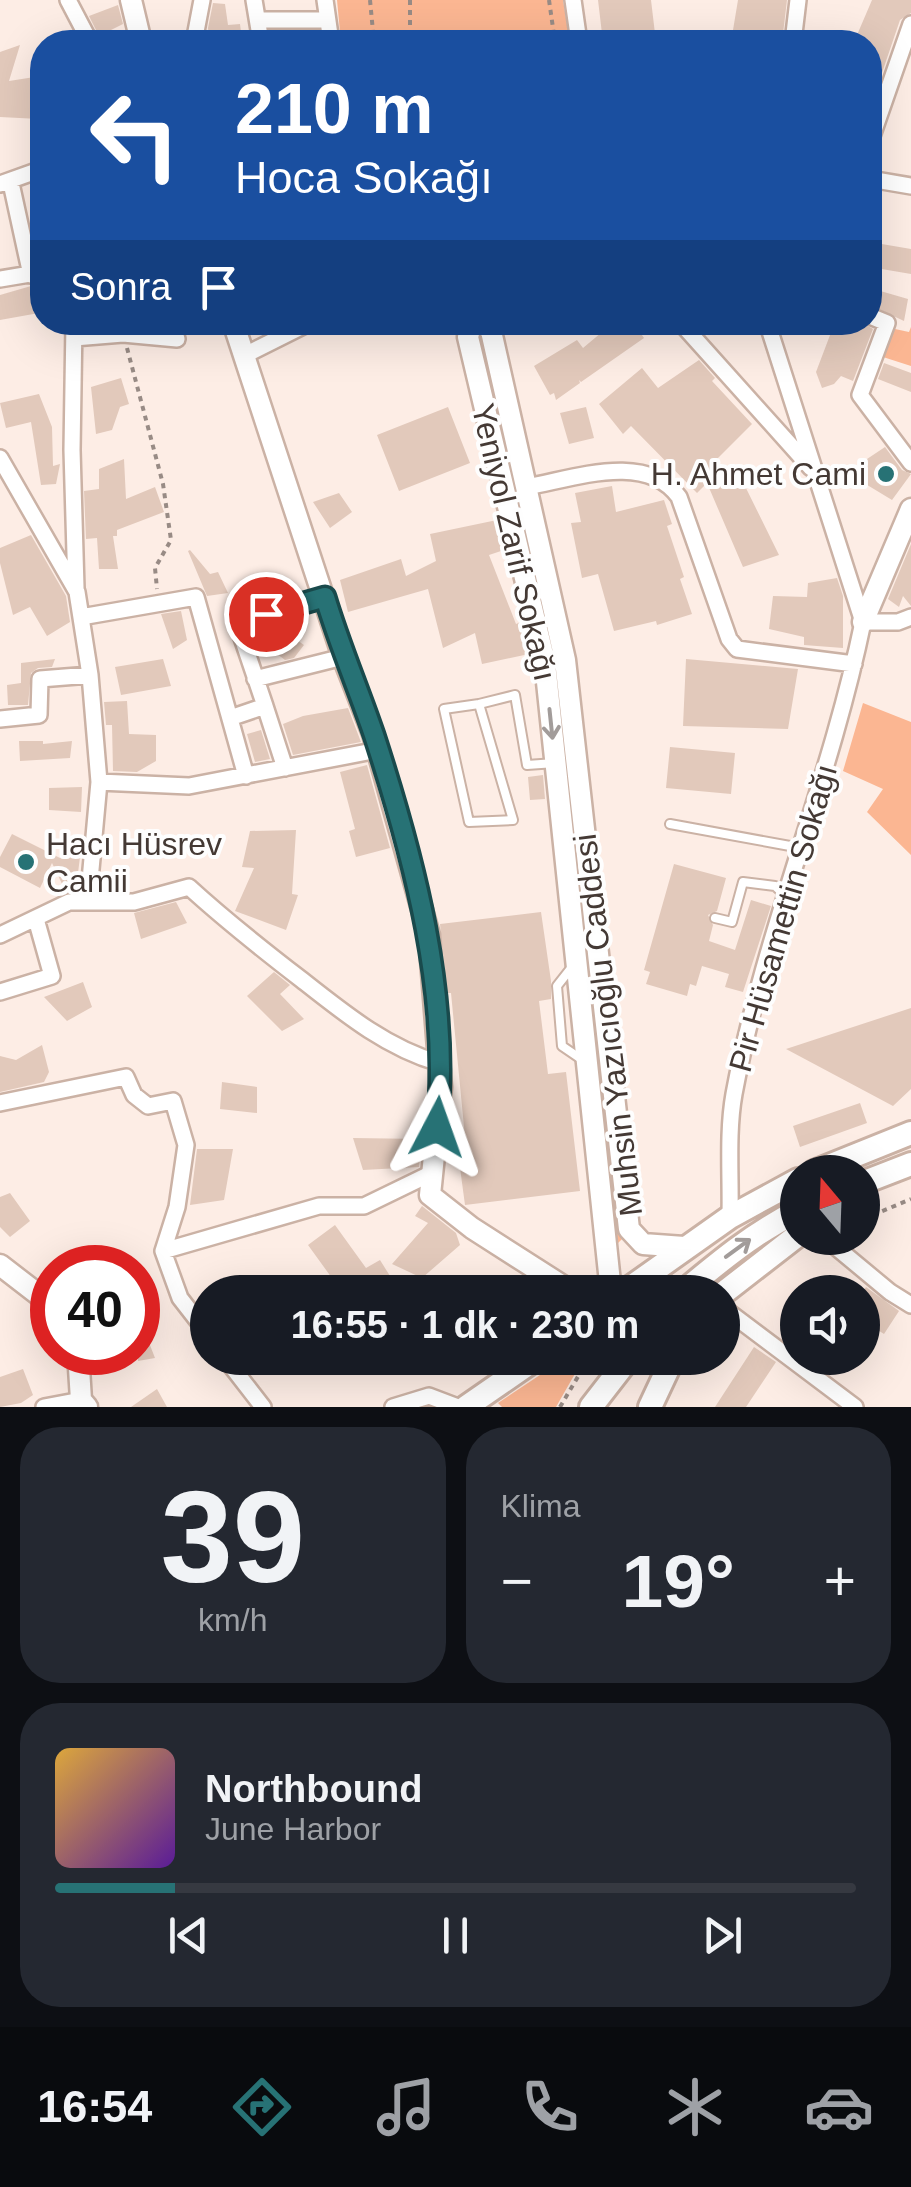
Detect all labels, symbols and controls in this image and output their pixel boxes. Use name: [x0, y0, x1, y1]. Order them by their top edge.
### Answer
icon: left: [70, 70, 200, 200]
text: 210 m: [235, 70, 433, 148]
text: Hoca Sokağı: [235, 152, 493, 203]
icon: arrive: [191, 260, 246, 315]
text: Sonra: [70, 266, 171, 308]
street label: Yeniyol Zarif Sokağı: [465, 400, 563, 684]
place label: H. Ahmet Cami: [651, 456, 866, 492]
marker: H. Ahmet Cami: [875, 463, 897, 485]
pin: [224, 572, 309, 657]
icon: arrive: [239, 587, 294, 642]
one-way arrow: [542, 707, 561, 739]
street label: Pir Hüsamettin Sokağı: [722, 760, 844, 1076]
place label: Hacı Hüsrev Camii: [46, 826, 222, 899]
street label: Muhsin Yazıcıoğlu Caddesi: [567, 832, 649, 1218]
marker: Hacı Hüsrev Camii: [15, 851, 37, 873]
position arrow: [385, 1075, 489, 1179]
north arrow: [780, 1155, 880, 1255]
map controls: [780, 1155, 880, 1375]
one-way arrow: [724, 1238, 751, 1259]
speed limit sign: 40: [30, 1245, 160, 1375]
button: sound: [780, 1275, 880, 1375]
text: 16:55 · 1 dk · 230 m: [291, 1304, 639, 1346]
text: 39: [160, 1464, 305, 1610]
text: Klima: [501, 1488, 581, 1524]
text: 19°: [622, 1539, 735, 1623]
text: −: [501, 1550, 533, 1612]
text: +: [824, 1550, 856, 1612]
text: km/h: [198, 1602, 267, 1638]
text: Northbound: [205, 1768, 422, 1810]
text: June Harbor: [205, 1811, 381, 1847]
icon: previous: [161, 1908, 216, 1963]
icon: pause: [428, 1908, 483, 1963]
icon: next: [695, 1908, 750, 1963]
icon: directions: [227, 2072, 297, 2142]
icon: music: [371, 2072, 441, 2142]
icon: phone: [515, 2072, 585, 2142]
icon: climate: [660, 2072, 730, 2142]
icon: car: [804, 2072, 874, 2142]
text: 16:54: [37, 2081, 152, 2132]

